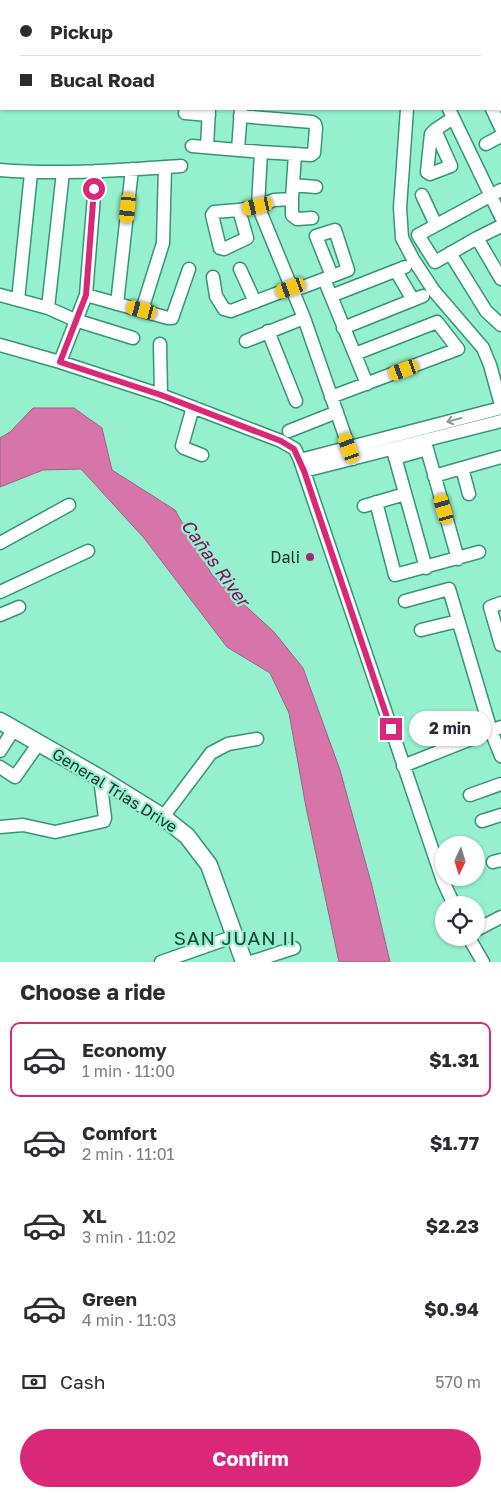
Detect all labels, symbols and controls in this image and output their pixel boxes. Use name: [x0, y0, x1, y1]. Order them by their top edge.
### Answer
text: Pickup: [50, 20, 113, 43]
text: Bucal Road: [50, 68, 155, 91]
route start: [83, 178, 105, 200]
car: [118, 192, 137, 224]
car: [241, 195, 274, 217]
car: [274, 276, 307, 300]
car: [125, 299, 158, 321]
car: [387, 358, 420, 382]
one-way arrow: [446, 416, 462, 425]
car: [336, 431, 361, 465]
car: [432, 493, 455, 525]
water label: Cañas River: [177, 515, 256, 613]
place label: Dali: [270, 547, 300, 567]
marker: Dali: [304, 551, 316, 563]
callout: 2 min: [408, 712, 491, 746]
route end: [380, 718, 402, 740]
text: 2 min: [429, 718, 471, 738]
street label: General Trias Drive: [49, 743, 181, 837]
north arrow: [435, 836, 485, 886]
map controls: [435, 836, 485, 946]
button: locate: [435, 896, 485, 946]
district label: SAN JUAN II: [174, 926, 296, 949]
text: Choose a ride: [20, 978, 166, 1005]
icon: car: [22, 1037, 67, 1082]
text: Economy: [82, 1038, 167, 1061]
text: $1.31: [429, 1048, 479, 1071]
text: 1 min · 11:00: [82, 1061, 175, 1081]
icon: car: [22, 1120, 67, 1165]
text: Comfort: [82, 1121, 157, 1144]
text: $1.77: [430, 1131, 479, 1154]
text: 2 min · 11:01: [82, 1144, 174, 1164]
icon: car: [22, 1203, 67, 1248]
text: XL: [82, 1204, 107, 1227]
text: $2.23: [425, 1214, 479, 1237]
text: 3 min · 11:02: [82, 1227, 176, 1247]
icon: car: [22, 1286, 67, 1331]
text: Green: [82, 1287, 137, 1310]
text: $0.94: [424, 1297, 479, 1320]
text: 4 min · 11:03: [82, 1310, 176, 1330]
icon: cash: [20, 1368, 48, 1396]
text: Cash: [60, 1370, 105, 1393]
text: 570 m: [435, 1372, 481, 1392]
button: Confirm: [20, 1429, 481, 1487]

